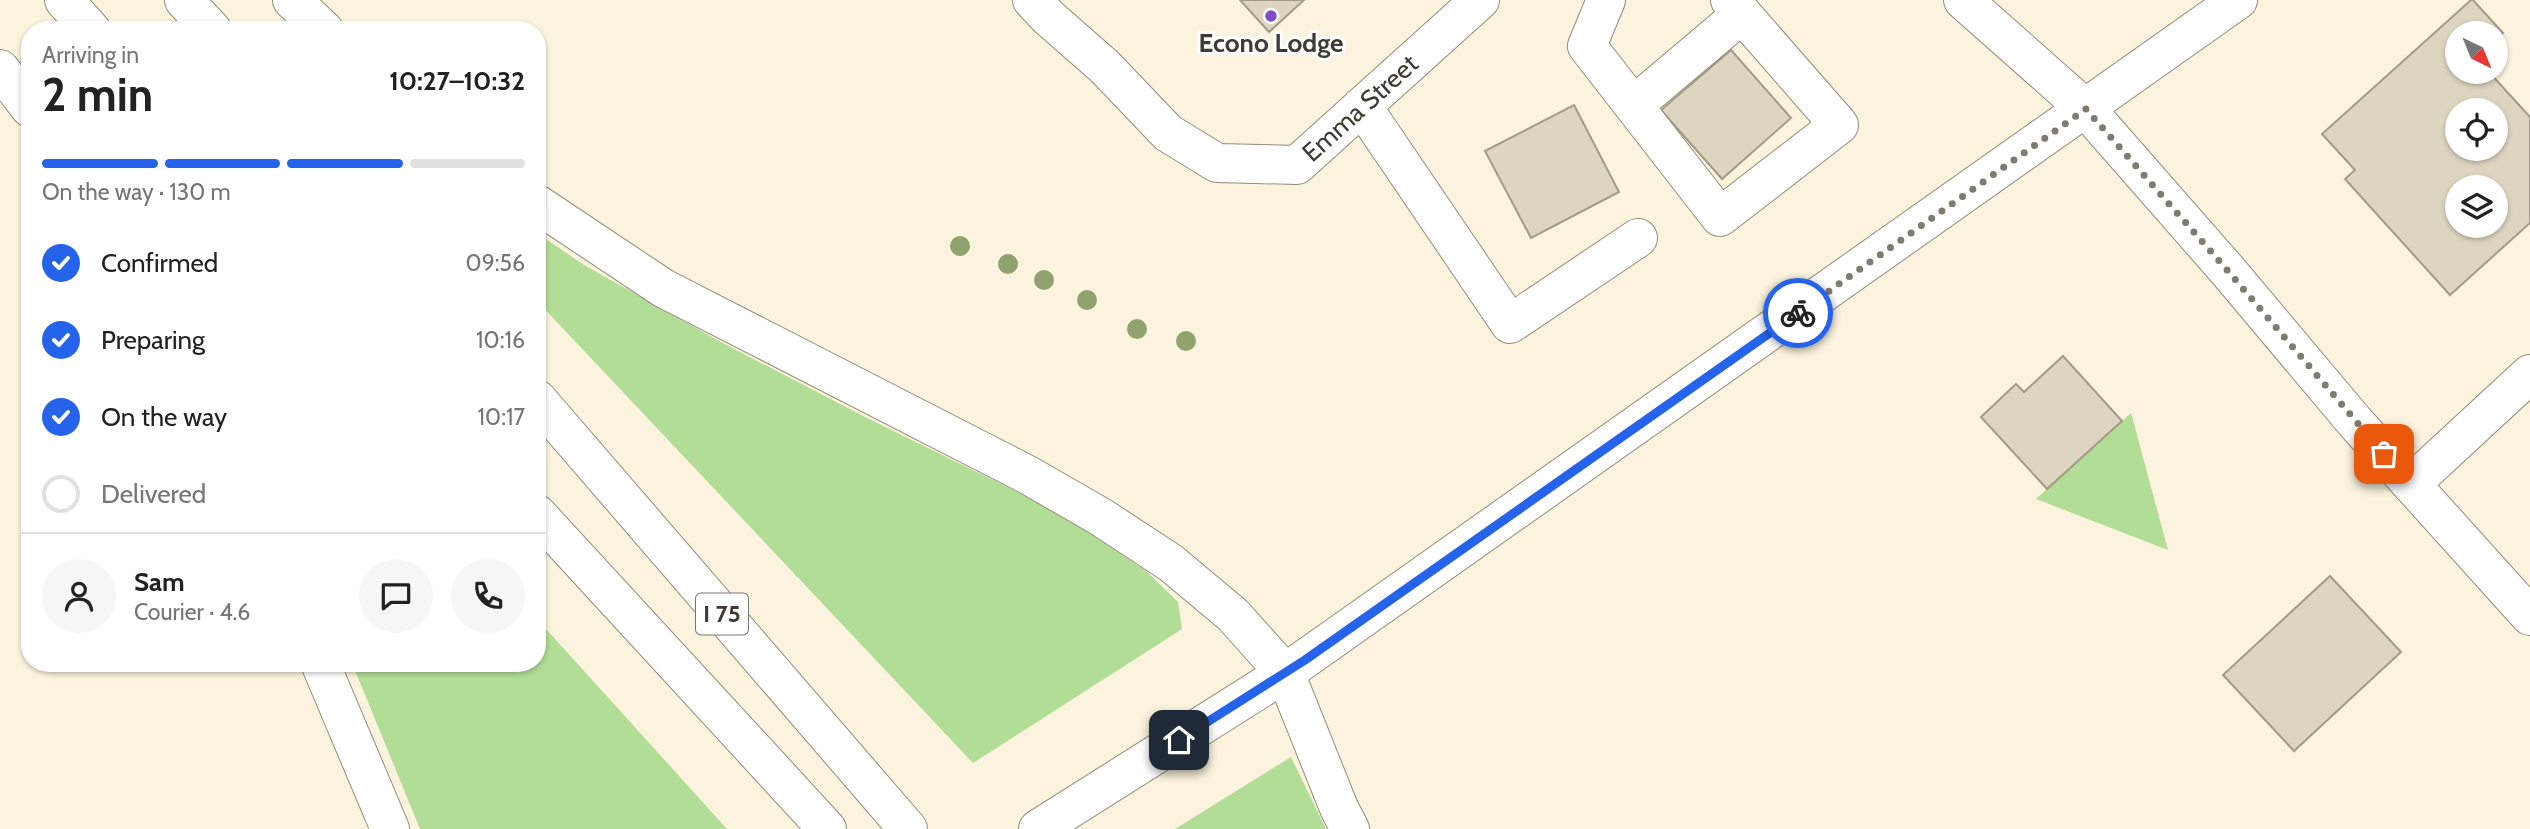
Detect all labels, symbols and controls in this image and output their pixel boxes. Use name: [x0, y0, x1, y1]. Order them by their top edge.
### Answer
marker: Econo Lodge: [1263, 8, 1279, 24]
north arrow: [2445, 21, 2508, 84]
map controls: [2445, 21, 2508, 238]
place label: Econo Lodge: [1199, 27, 1343, 59]
text: Arriving in: [42, 41, 139, 69]
street label: Emma Street: [1295, 47, 1425, 168]
text: 10:27–10:32: [389, 65, 525, 97]
text: 2 min: [42, 67, 153, 123]
button: locate: [2445, 98, 2508, 161]
button: layers: [2445, 175, 2508, 238]
text: On the way · 130 m: [42, 178, 231, 206]
icon: check: [42, 244, 80, 282]
text: Confirmed: [101, 247, 218, 279]
text: 09:56: [466, 249, 525, 277]
courier: [1763, 278, 1833, 348]
icon: bike: [1779, 294, 1817, 332]
icon: check: [42, 321, 80, 359]
text: Preparing: [101, 324, 205, 356]
text: 10:16: [476, 326, 525, 354]
icon: check: [42, 398, 80, 436]
text: On the way: [101, 401, 227, 433]
text: 10:17: [478, 403, 525, 431]
pin: [2354, 424, 2414, 484]
icon: bag: [2365, 435, 2403, 473]
text: Delivered: [101, 478, 206, 510]
button: person: [42, 559, 116, 633]
button: chat: [359, 559, 433, 633]
button: phone: [451, 559, 525, 633]
text: Sam: [134, 566, 185, 598]
road number: I 75: [696, 594, 748, 634]
text: Courier · 4.6: [134, 598, 250, 626]
pin: [1149, 710, 1209, 770]
icon: home: [1160, 721, 1198, 759]

